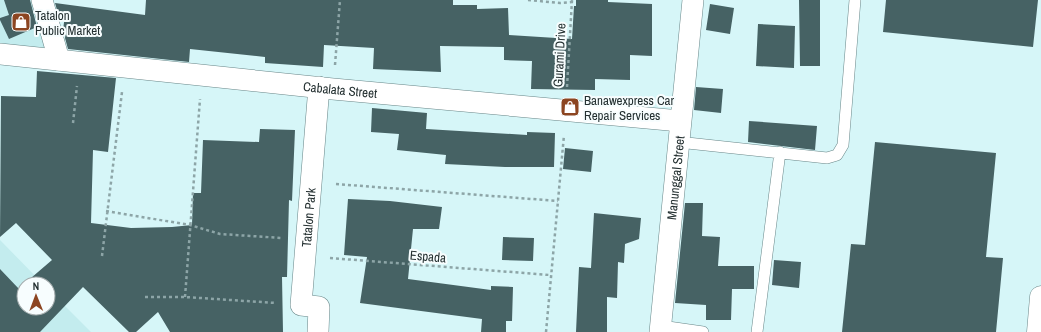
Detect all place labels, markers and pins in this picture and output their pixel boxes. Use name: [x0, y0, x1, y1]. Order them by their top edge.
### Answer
place label: Tatalon Public Market: [35, 7, 100, 39]
shop icon: Tatalon Public Market: [10, 11, 32, 33]
place label: Banawexpress Car Repair Services: [584, 92, 675, 124]
shop icon: Banawexpress Car Repair Services: [559, 96, 581, 118]

